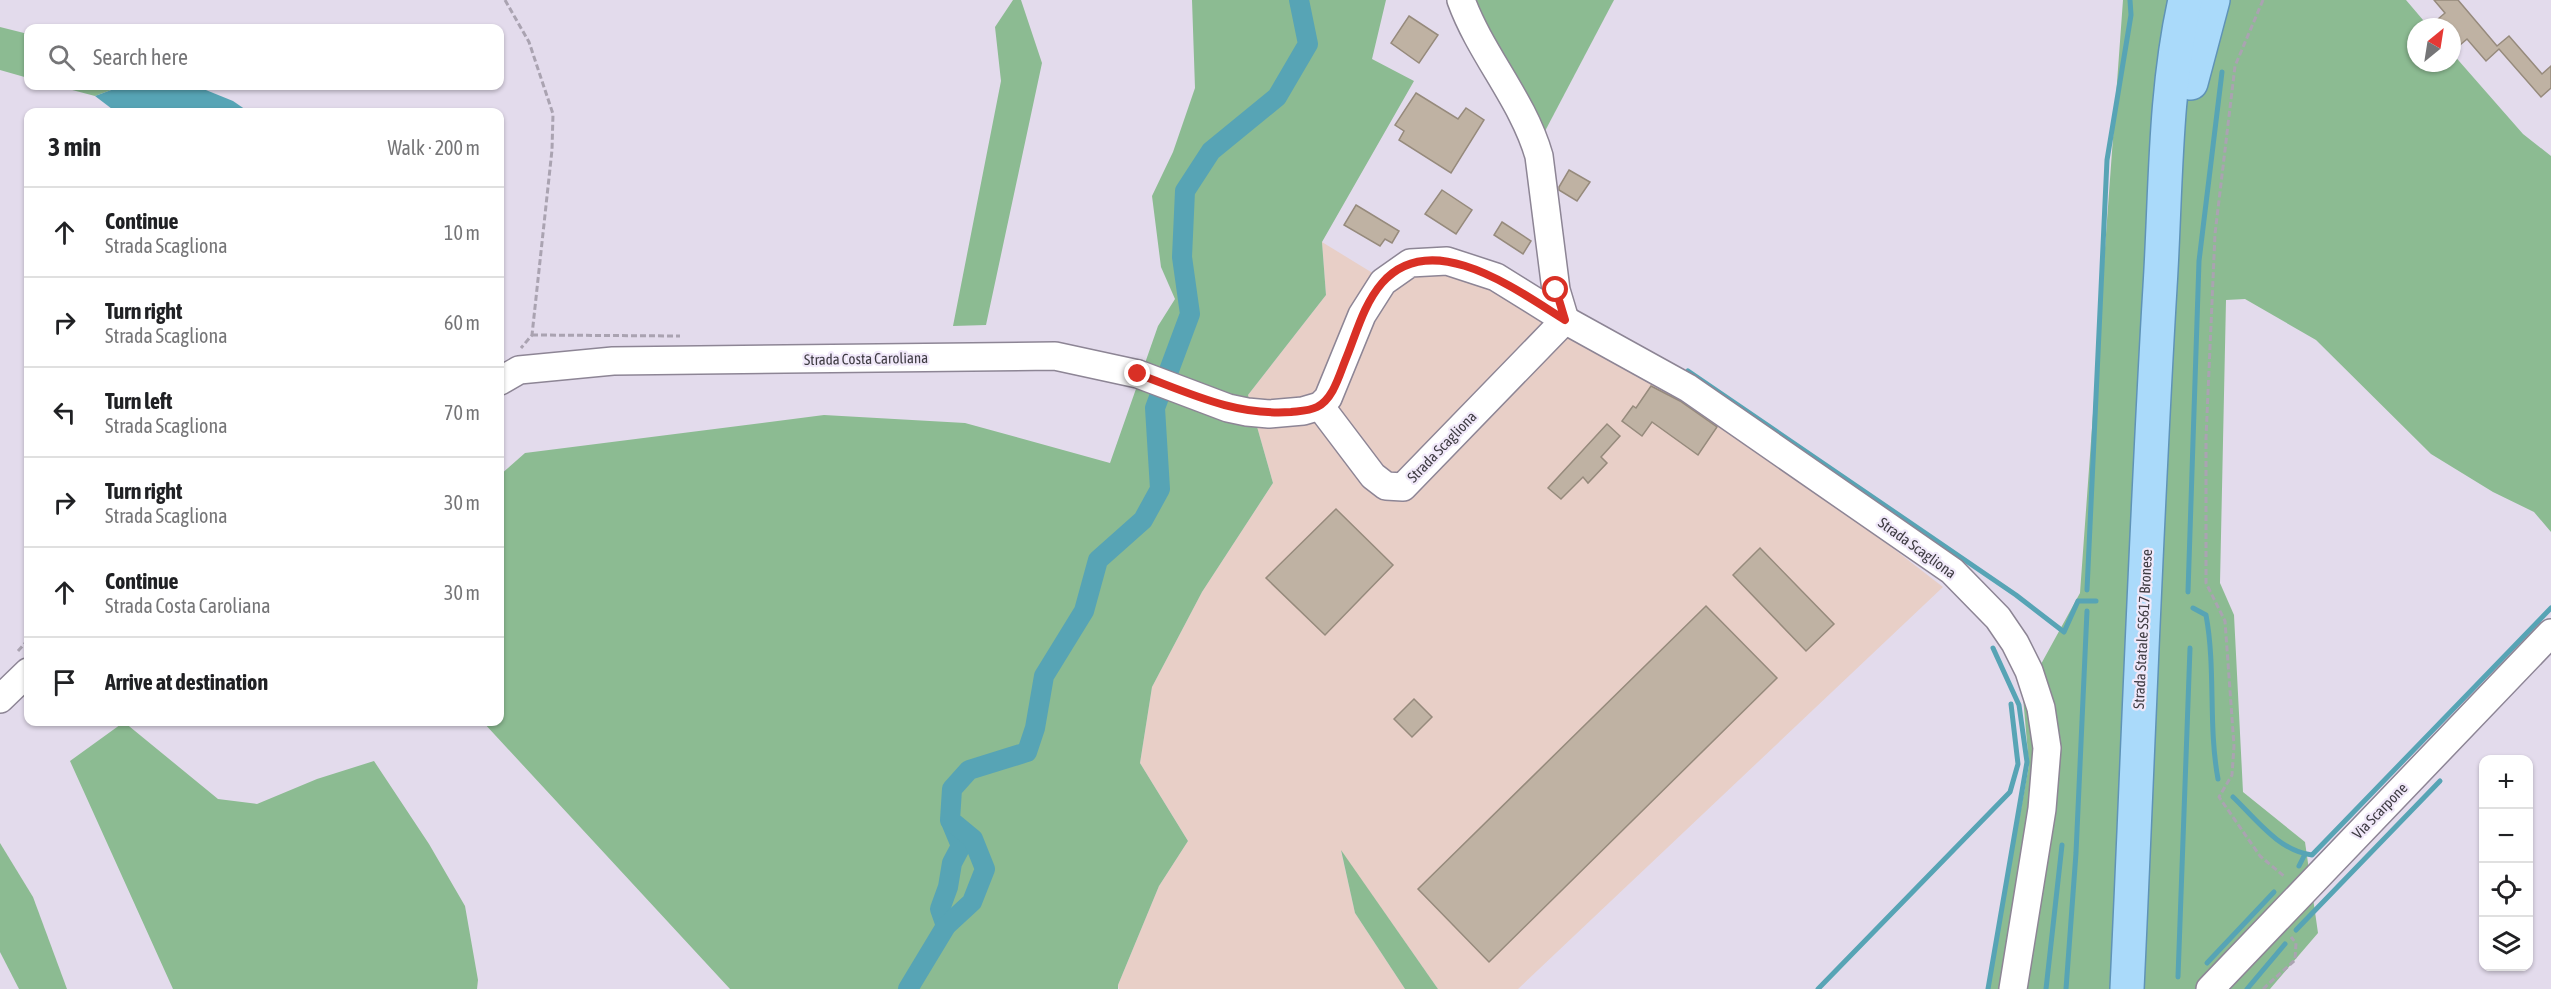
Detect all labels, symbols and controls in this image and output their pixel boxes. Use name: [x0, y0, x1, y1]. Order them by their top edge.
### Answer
north arrow: [2407, 18, 2461, 72]
search box: [24, 24, 504, 90]
icon: search: [45, 41, 78, 74]
text: Search here: [93, 44, 188, 70]
text: 3 min: [48, 132, 101, 162]
text: Walk · 200 m: [388, 136, 480, 159]
text: Continue: [105, 208, 179, 234]
icon: ahead: [48, 216, 81, 249]
text: 10 m: [444, 221, 480, 244]
text: Strada Scagliona: [105, 234, 227, 257]
route start: [1542, 276, 1568, 302]
text: Turn right: [105, 298, 182, 324]
icon: right: [48, 306, 81, 339]
text: 60 m: [444, 311, 480, 334]
text: Strada Scagliona: [105, 324, 227, 347]
street label: Strada Costa Caroliana: [804, 349, 928, 368]
route end: [1124, 360, 1150, 386]
text: Turn left: [105, 388, 172, 414]
icon: left: [48, 396, 81, 429]
text: 70 m: [444, 401, 480, 424]
street label: Strada Scagliona: [1404, 408, 1480, 486]
text: Strada Scagliona: [105, 414, 227, 437]
text: Turn right: [105, 478, 182, 504]
icon: right: [48, 486, 81, 519]
text: 30 m: [444, 491, 480, 514]
text: Strada Scagliona: [105, 504, 227, 527]
street label: Strada Scagliona: [1875, 514, 1959, 581]
street label: Strada Statale SS617 Bronese: [2130, 548, 2155, 709]
text: Continue: [105, 568, 179, 594]
icon: ahead: [48, 576, 81, 609]
text: 30 m: [444, 581, 480, 604]
text: Strada Costa Caroliana: [105, 594, 271, 617]
icon: arrive: [48, 666, 81, 699]
text: Arrive at destination: [105, 669, 268, 695]
map controls: [2479, 755, 2533, 971]
button: +: [2479, 755, 2533, 809]
street label: Via Scarpone: [2349, 779, 2411, 842]
button: −: [2479, 809, 2533, 863]
button: locate: [2479, 863, 2533, 917]
button: layers: [2479, 917, 2533, 971]

